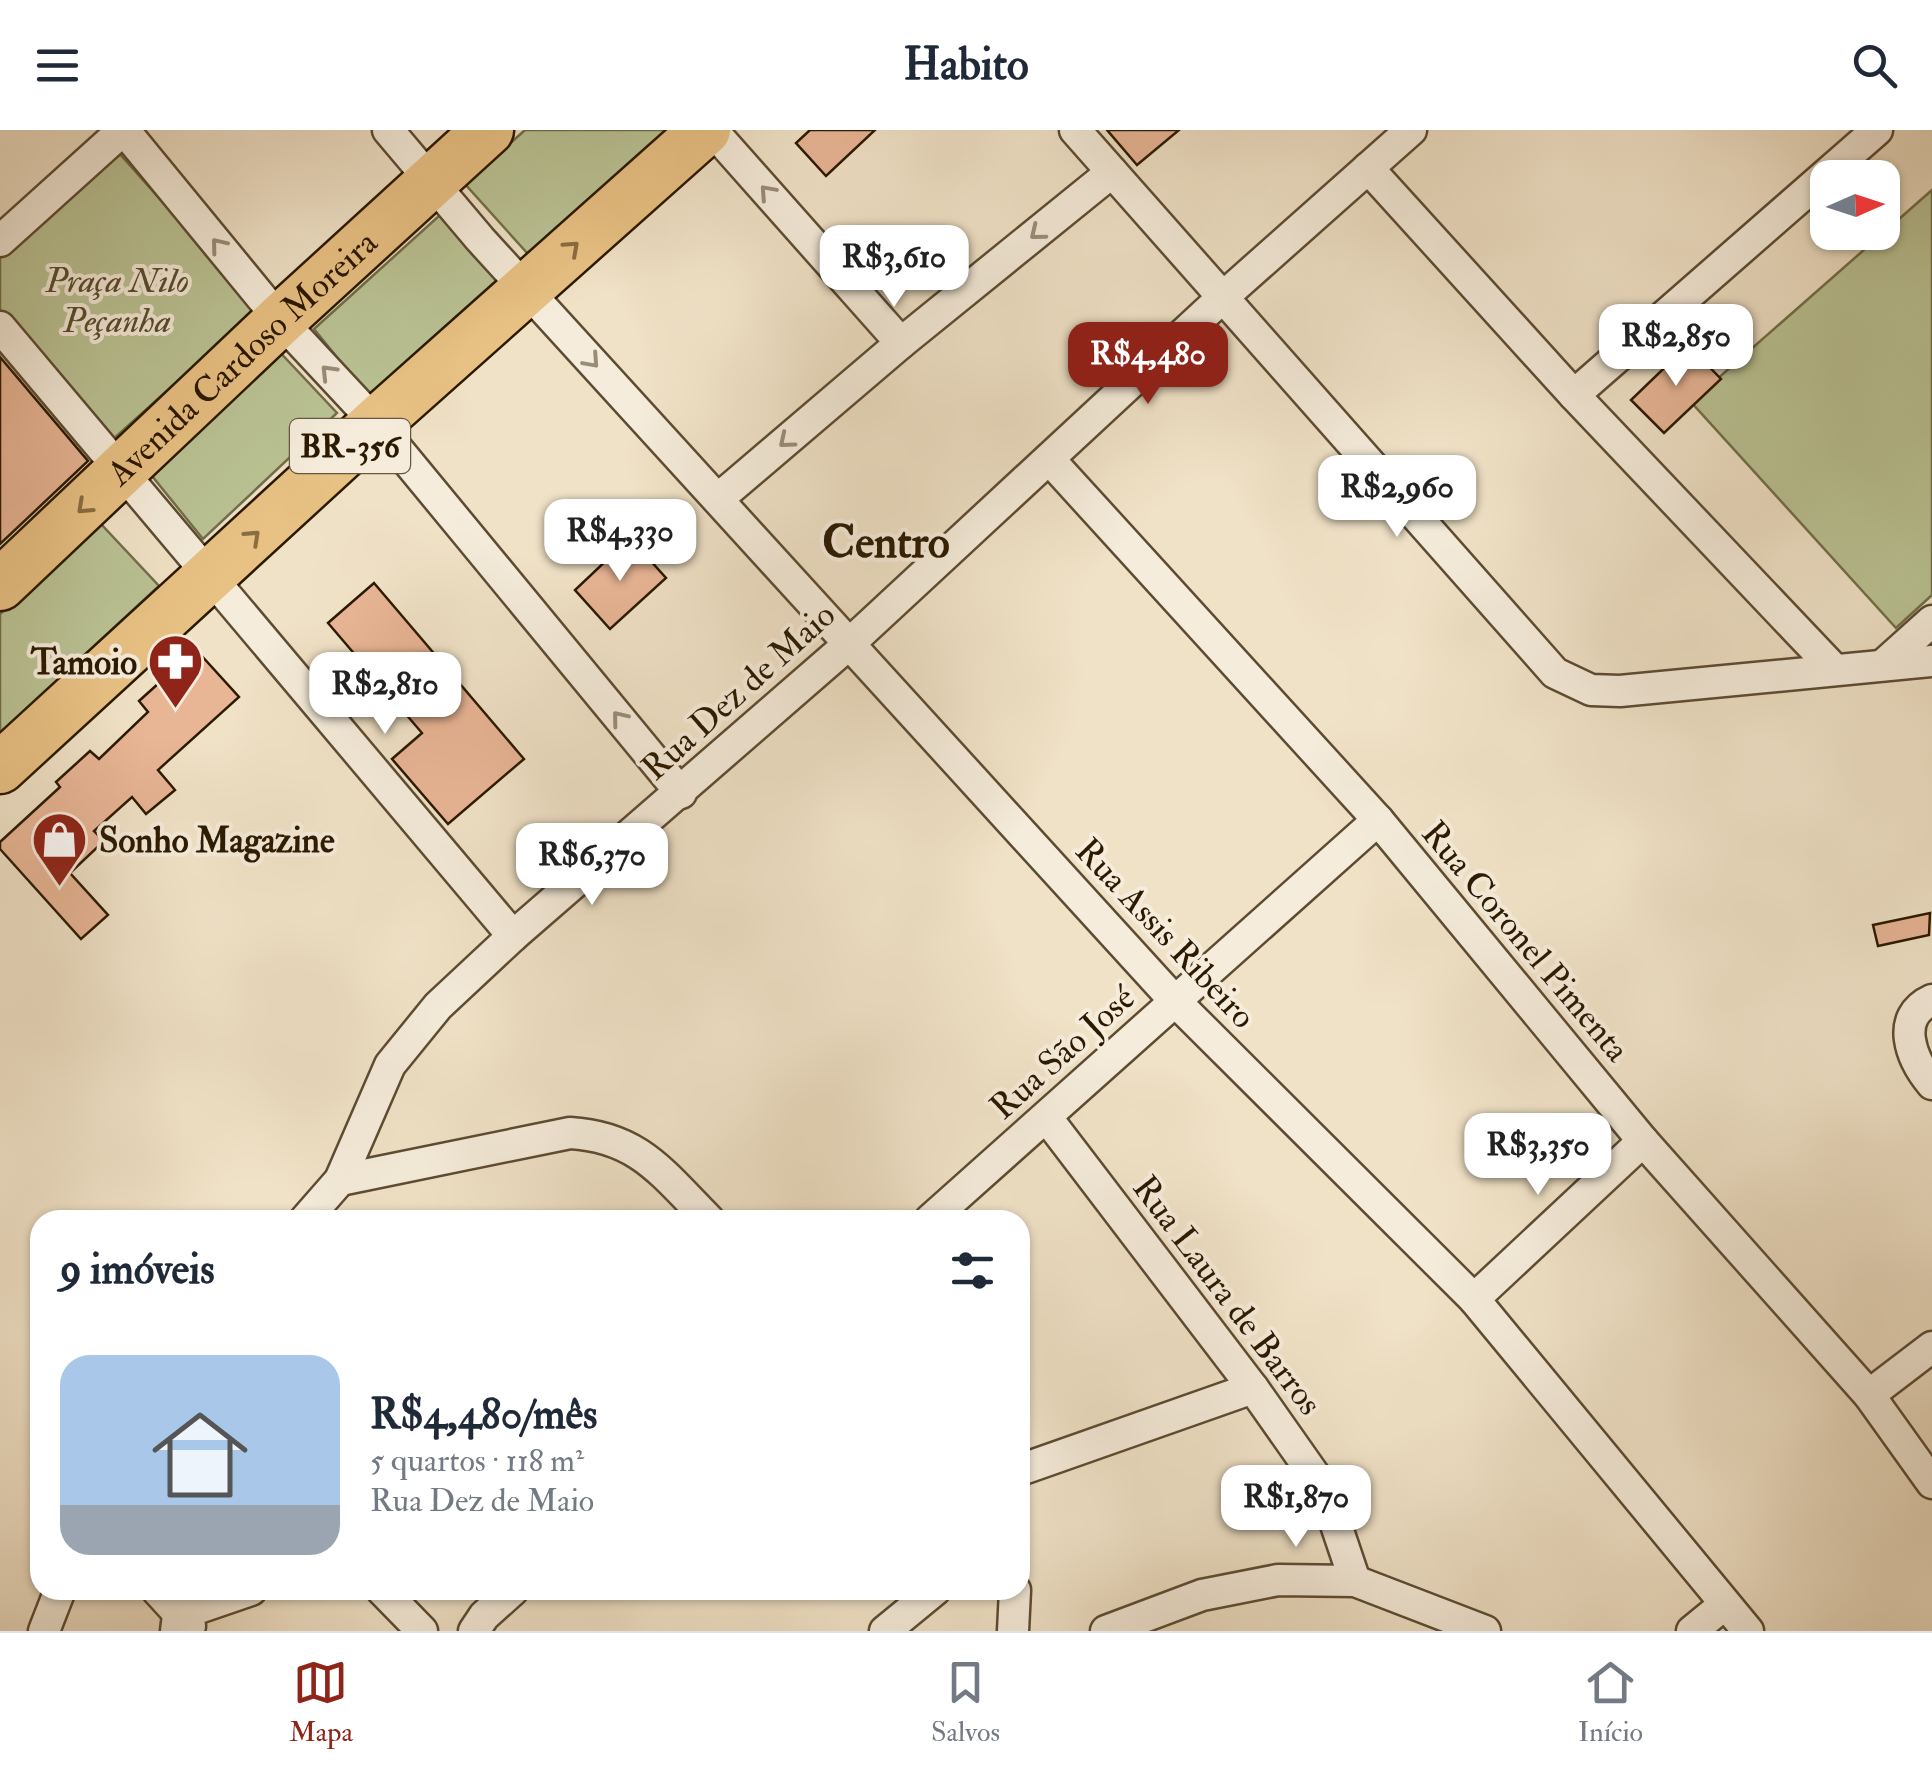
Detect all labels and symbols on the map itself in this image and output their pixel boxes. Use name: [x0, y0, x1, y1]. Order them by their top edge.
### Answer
north arrow: [1810, 160, 1900, 250]
one-way arrow: [761, 185, 779, 204]
street label: Avenida Cardoso Moreira: [97, 221, 387, 496]
one-way arrow: [1030, 221, 1048, 239]
pin: R$3,610: [802, 225, 986, 310]
one-way arrow: [212, 238, 230, 256]
one-way arrow: [560, 242, 579, 260]
park label: Praça Nilo Peçanha: [44, 259, 189, 343]
pin: R$2,850: [1584, 304, 1768, 389]
pin: R$4,480: [1056, 322, 1240, 407]
one-way arrow: [580, 349, 598, 368]
one-way arrow: [322, 365, 340, 383]
road number: BR-356: [290, 419, 410, 473]
one-way arrow: [780, 429, 798, 447]
pin: R$2,960: [1305, 455, 1489, 540]
one-way arrow: [77, 495, 96, 513]
pin: R$4,330: [528, 499, 712, 584]
district label: Centro: [822, 515, 950, 571]
one-way arrow: [241, 531, 260, 549]
street label: Rua Dez de Maio: [633, 593, 845, 790]
pharmacy icon: Tamoio: [146, 632, 206, 711]
place label: Tamoio: [30, 641, 137, 685]
pin: R$2,810: [293, 652, 477, 737]
one-way arrow: [613, 711, 631, 729]
shop icon: Sonho Magazine: [30, 810, 90, 889]
street label: Rua Coronel Pimenta: [1412, 812, 1639, 1071]
place label: Sonho Magazine: [99, 819, 335, 863]
pin: R$6,370: [500, 823, 684, 908]
street label: Rua Assis Ribeiro: [1066, 829, 1265, 1038]
street label: Rua São José: [981, 976, 1144, 1129]
pin: R$3,350: [1446, 1113, 1630, 1198]
street label: Rua Laura de Barros: [1123, 1167, 1332, 1424]
pin: R$1,870: [1204, 1465, 1388, 1550]

